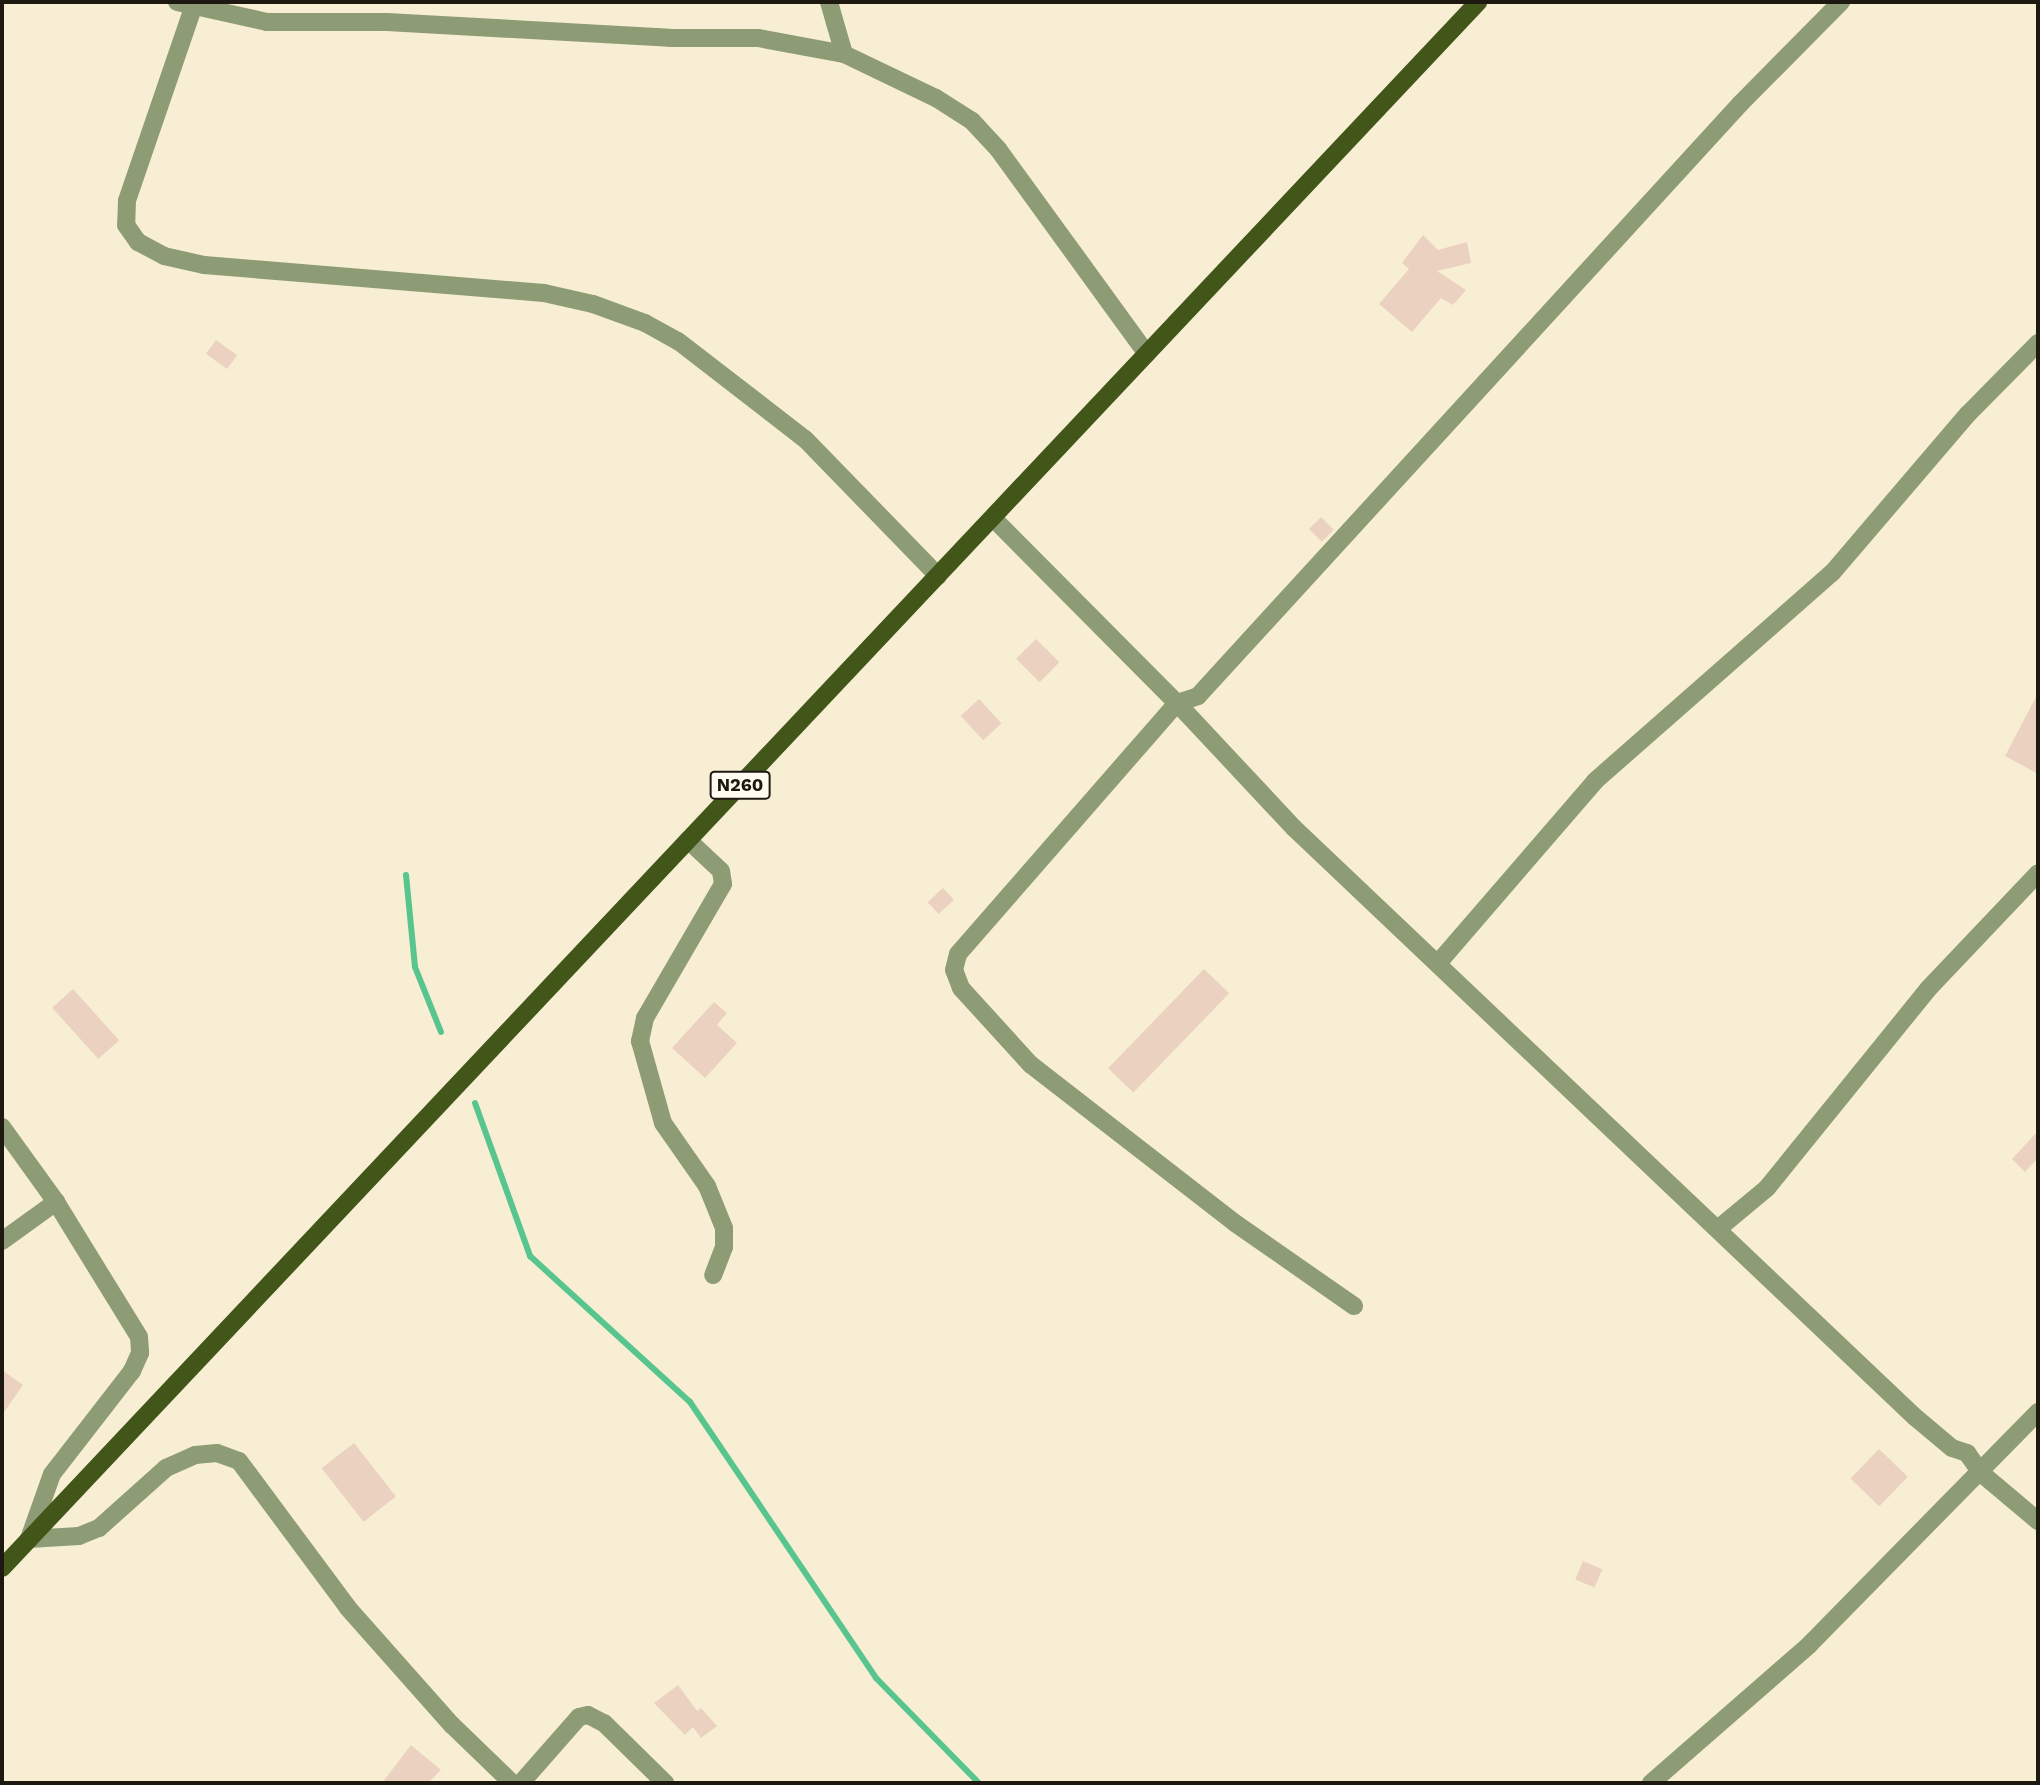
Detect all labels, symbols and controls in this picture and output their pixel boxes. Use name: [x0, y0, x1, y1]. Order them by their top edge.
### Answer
road number: N260: [708, 770, 772, 800]

